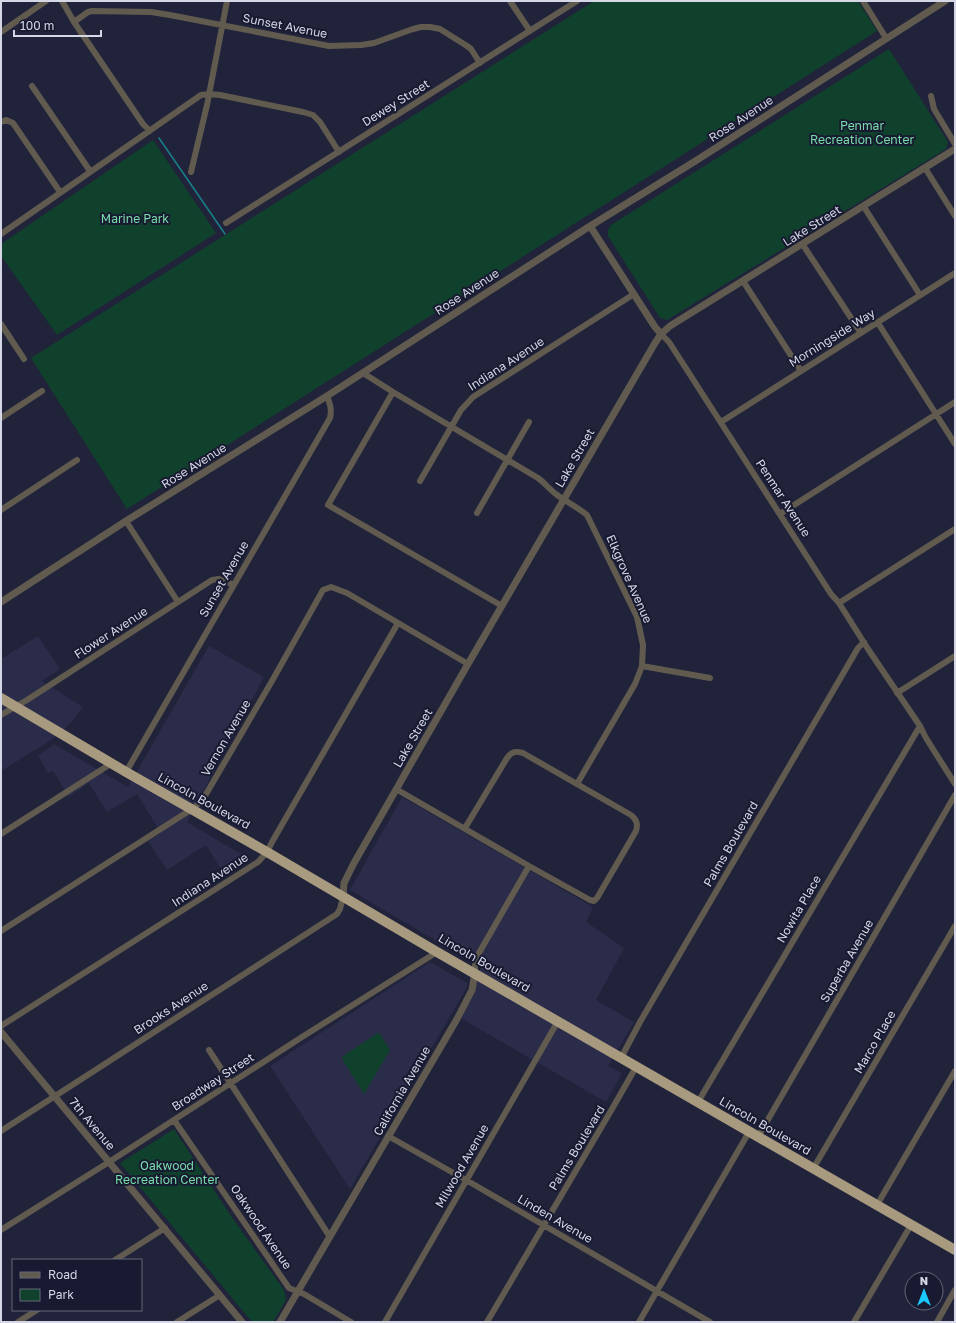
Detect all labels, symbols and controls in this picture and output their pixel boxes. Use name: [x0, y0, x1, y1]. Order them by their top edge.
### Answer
street label: Sunset Avenue: [242, 10, 329, 41]
scale bar: [14, 12, 101, 38]
text: 100 m: [20, 18, 54, 33]
street label: Dewey Street: [359, 76, 432, 129]
street label: Rose Avenue: [706, 92, 776, 145]
park label: Penmar Recreation Center: [810, 118, 914, 147]
street label: Lake Street: [780, 202, 844, 249]
park label: Marine Park: [101, 211, 169, 226]
street label: Rose Avenue: [432, 265, 502, 318]
street label: Morningside Way: [786, 305, 878, 370]
street label: Indiana Avenue: [465, 333, 547, 394]
street label: Lake Street: [552, 425, 598, 490]
street label: Rose Avenue: [158, 440, 229, 492]
street label: Penmar Avenue: [753, 456, 814, 539]
street label: Elkgrove Avenue: [603, 532, 656, 625]
street label: Sunset Avenue: [196, 538, 252, 620]
street label: Flower Avenue: [71, 603, 150, 662]
street label: Vernon Avenue: [198, 697, 254, 779]
street label: Lake Street: [390, 705, 436, 770]
street label: Lincoln Boulevard: [155, 769, 253, 832]
street label: Palms Boulevard: [700, 798, 761, 889]
street label: Indiana Avenue: [169, 849, 251, 910]
street label: Nowita Place: [773, 872, 824, 945]
street label: Superba Avenue: [817, 916, 876, 1005]
street label: Lincoln Boulevard: [436, 930, 533, 995]
street label: Brooks Avenue: [131, 978, 211, 1037]
street label: Marco Place: [850, 1007, 899, 1076]
street label: California Avenue: [370, 1043, 433, 1138]
street label: Broadway Street: [169, 1049, 257, 1114]
street label: Lincoln Boulevard: [717, 1093, 814, 1158]
street label: 7th Avenue: [66, 1094, 119, 1153]
street label: Palms Boulevard: [545, 1103, 608, 1193]
street label: Milwood Avenue: [432, 1121, 492, 1210]
park label: Oakwood Recreation Center: [115, 1158, 219, 1187]
street label: Oakwood Avenue: [227, 1181, 295, 1272]
street label: Linden Avenue: [515, 1191, 596, 1246]
legend: [12, 1259, 142, 1311]
text: Road: [48, 1267, 77, 1282]
north arrow: [904, 1271, 944, 1311]
text: N: [920, 1274, 928, 1287]
text: Park: [48, 1287, 74, 1302]

